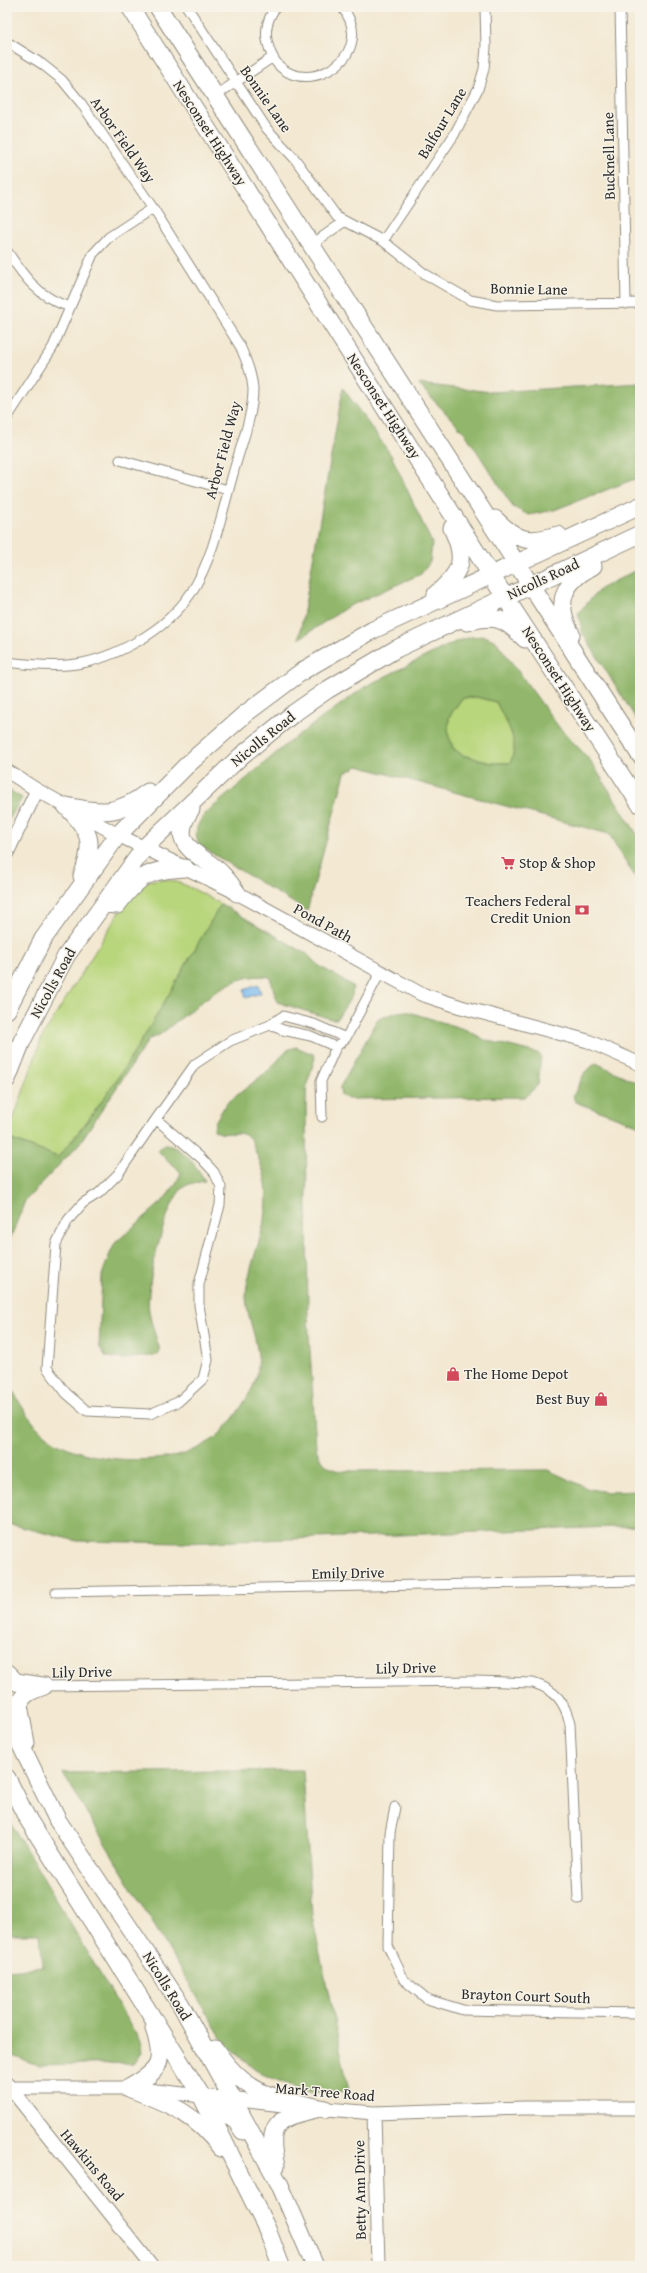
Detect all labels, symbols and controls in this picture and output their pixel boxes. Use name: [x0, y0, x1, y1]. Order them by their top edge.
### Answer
street label: Bonnie Lane: [236, 61, 297, 136]
street label: Nesconset Highway: [168, 76, 253, 190]
street label: Balfour Lane: [412, 83, 471, 162]
street label: Arbor Field Way: [86, 92, 161, 188]
street label: Bucknell Lane: [597, 112, 620, 200]
street label: Bonnie Lane: [490, 277, 568, 300]
street label: Nesconset Highway: [342, 349, 427, 463]
street label: Arbor Field Way: [199, 398, 246, 501]
street label: Nicolls Road: [503, 553, 582, 604]
street label: Nesconset Highway: [517, 622, 602, 736]
street label: Nicolls Road: [226, 706, 299, 771]
place label: Stop & Shop: [519, 852, 596, 873]
supermarket icon: Stop & Shop: [500, 855, 516, 871]
place label: Teachers Federal Credit Union: [466, 890, 572, 928]
street label: Pond Path: [290, 898, 357, 948]
bank icon: Teachers Federal Credit Union: [574, 902, 590, 918]
street label: Nicolls Road: [25, 944, 81, 1022]
place label: The Home Depot: [464, 1363, 569, 1384]
shop icon: The Home Depot: [445, 1366, 461, 1382]
place label: Best Buy: [536, 1388, 591, 1409]
shop icon: Best Buy: [593, 1391, 609, 1407]
street label: Emily Drive: [311, 1561, 385, 1584]
street label: Lily Drive: [376, 1656, 436, 1679]
street label: Lily Drive: [52, 1660, 112, 1683]
street label: Nicolls Road: [138, 1947, 197, 2024]
street label: Brayton Court South: [461, 1983, 592, 2008]
street label: Mark Tree Road: [275, 2077, 376, 2106]
street label: Hawkins Road: [56, 2124, 129, 2205]
street label: Betty Ann Drive: [348, 2140, 371, 2240]

